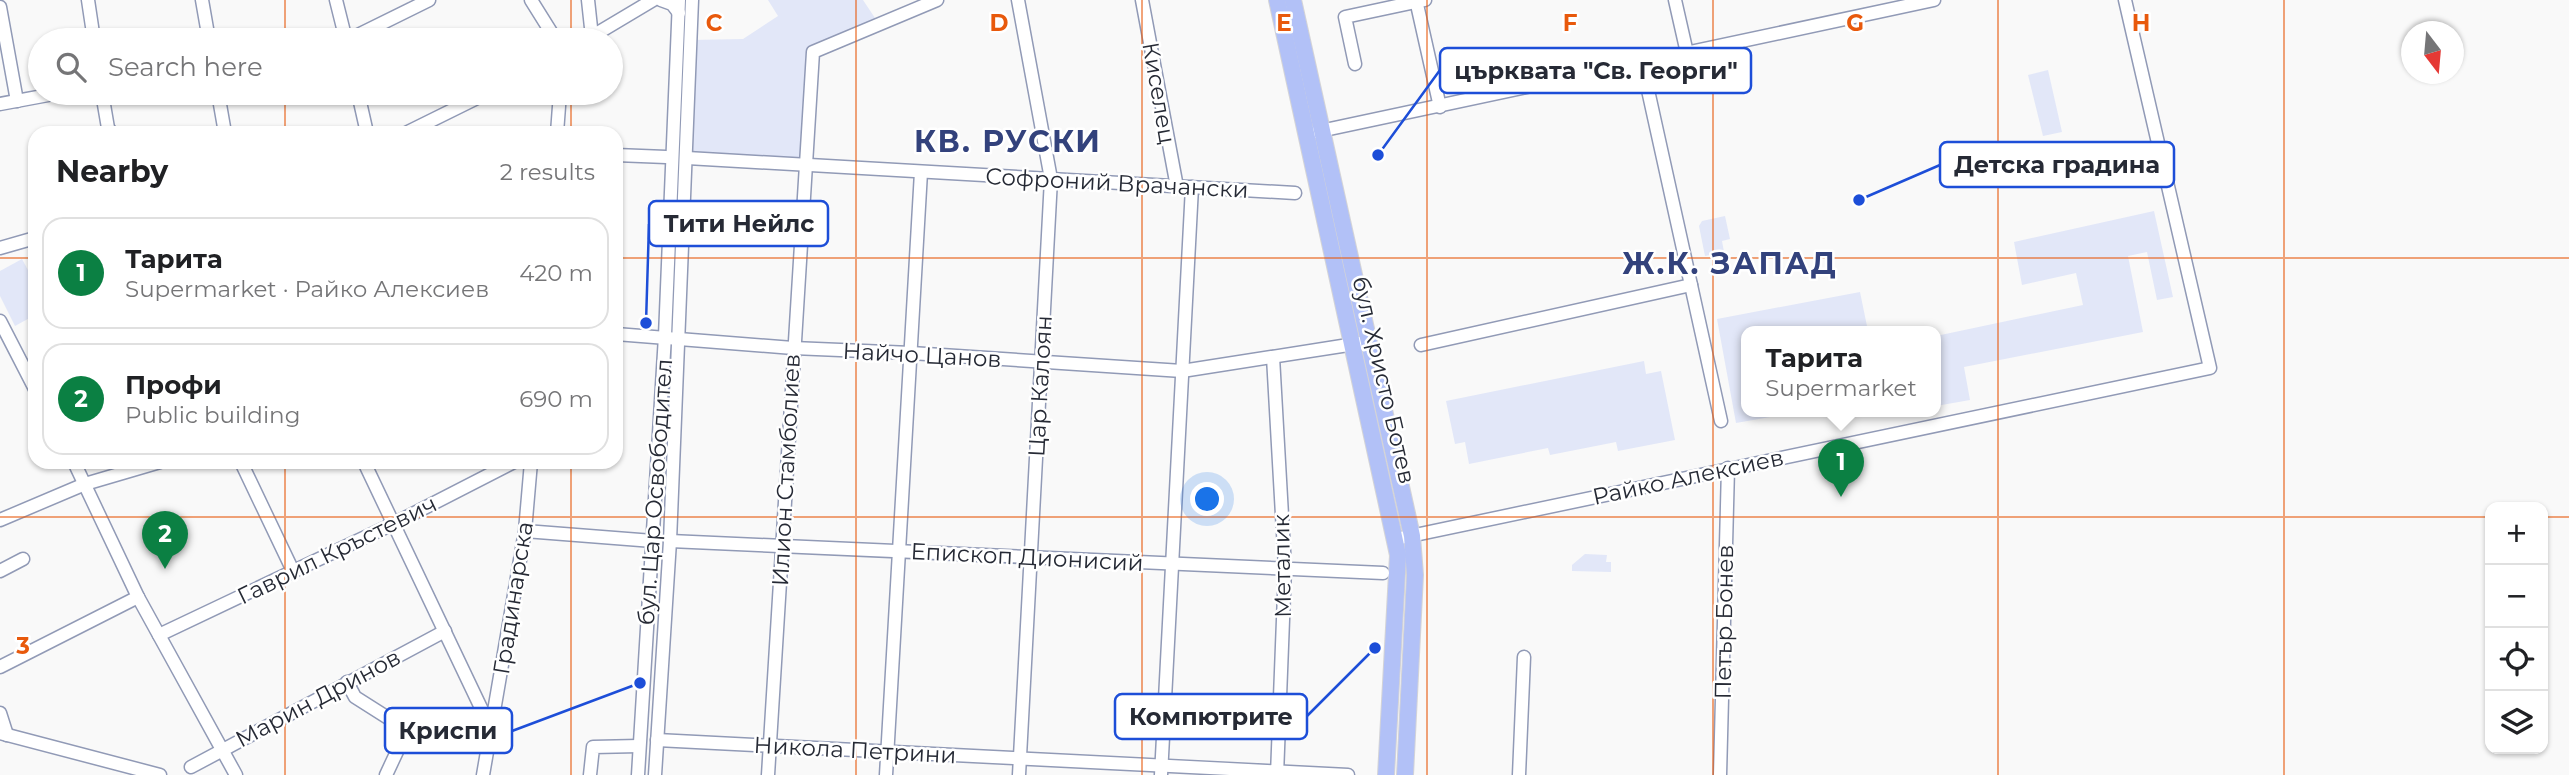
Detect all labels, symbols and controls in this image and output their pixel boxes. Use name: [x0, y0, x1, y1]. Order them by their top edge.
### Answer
text: C: [706, 9, 723, 37]
text: D: [990, 9, 1009, 37]
text: E: [1276, 9, 1292, 37]
text: F: [1563, 9, 1578, 37]
text: G: [1846, 9, 1864, 37]
text: H: [2132, 9, 2150, 37]
north arrow: [2401, 21, 2464, 84]
search box: [28, 28, 623, 105]
street label: Киселец: [1136, 40, 1182, 146]
icon: search: [52, 48, 90, 86]
callout: църквата "Св. Георги": [1440, 48, 1751, 93]
text: Search here: [108, 51, 263, 83]
text: църквата "Св. Георги": [1454, 56, 1738, 85]
district label: КВ. РУСКИ: [914, 123, 1102, 160]
callout: Детска градина: [1940, 142, 2174, 187]
text: Детска градина: [1954, 150, 2160, 179]
text: Nearby: [56, 153, 168, 190]
text: 2 results: [500, 158, 595, 186]
street label: Софроний Врачански: [985, 162, 1249, 204]
callout: Тити Нейлс: [649, 201, 828, 246]
text: Тити Нейлс: [664, 209, 815, 238]
text: Тарита: [125, 243, 223, 275]
district label: Ж.К. ЗАПАД: [1622, 245, 1838, 282]
text: 1: [76, 259, 86, 287]
text: 420 m: [519, 259, 593, 287]
street label: бул. Христо Ботев: [1347, 274, 1421, 486]
text: Supermarket · Райко Алексиев: [125, 275, 489, 303]
street label: Цар Калоян: [1022, 315, 1058, 457]
popup: [1741, 326, 1941, 417]
street label: Найчо Цанов: [842, 337, 1002, 373]
text: Тарита: [1765, 342, 1863, 374]
street label: Илион Стамболиев: [766, 353, 806, 587]
street label: бул. Цар Освободител: [632, 358, 678, 626]
text: Профи: [125, 369, 222, 401]
text: Supermarket: [1765, 374, 1917, 402]
text: 2: [74, 385, 88, 413]
text: 690 m: [519, 385, 593, 413]
text: Public building: [125, 401, 300, 429]
pin: 1: [1818, 439, 1864, 497]
street label: Райко Алексиев: [1590, 443, 1786, 511]
your location: [1190, 482, 1224, 516]
street label: Гаврил Кръстевич: [233, 490, 441, 610]
map controls: [2485, 502, 2548, 754]
button: +: [2485, 502, 2548, 565]
pin: 2: [142, 511, 188, 569]
street label: Металик: [1267, 513, 1297, 618]
street label: Градинарска: [487, 520, 539, 676]
street label: Епископ Дионисий: [910, 537, 1144, 577]
street label: Петър Бонев: [1709, 544, 1739, 700]
button: −: [2485, 565, 2548, 628]
button: locate: [2485, 628, 2548, 691]
text: 3: [15, 632, 30, 660]
street label: Марин Дринов: [231, 643, 405, 753]
button: layers: [2485, 691, 2548, 754]
callout: Компютрите: [1115, 694, 1307, 739]
text: Компютрите: [1129, 702, 1293, 731]
callout: Криспи: [385, 708, 512, 753]
text: Криспи: [399, 716, 497, 745]
street label: Никола Петрини: [753, 731, 957, 769]

